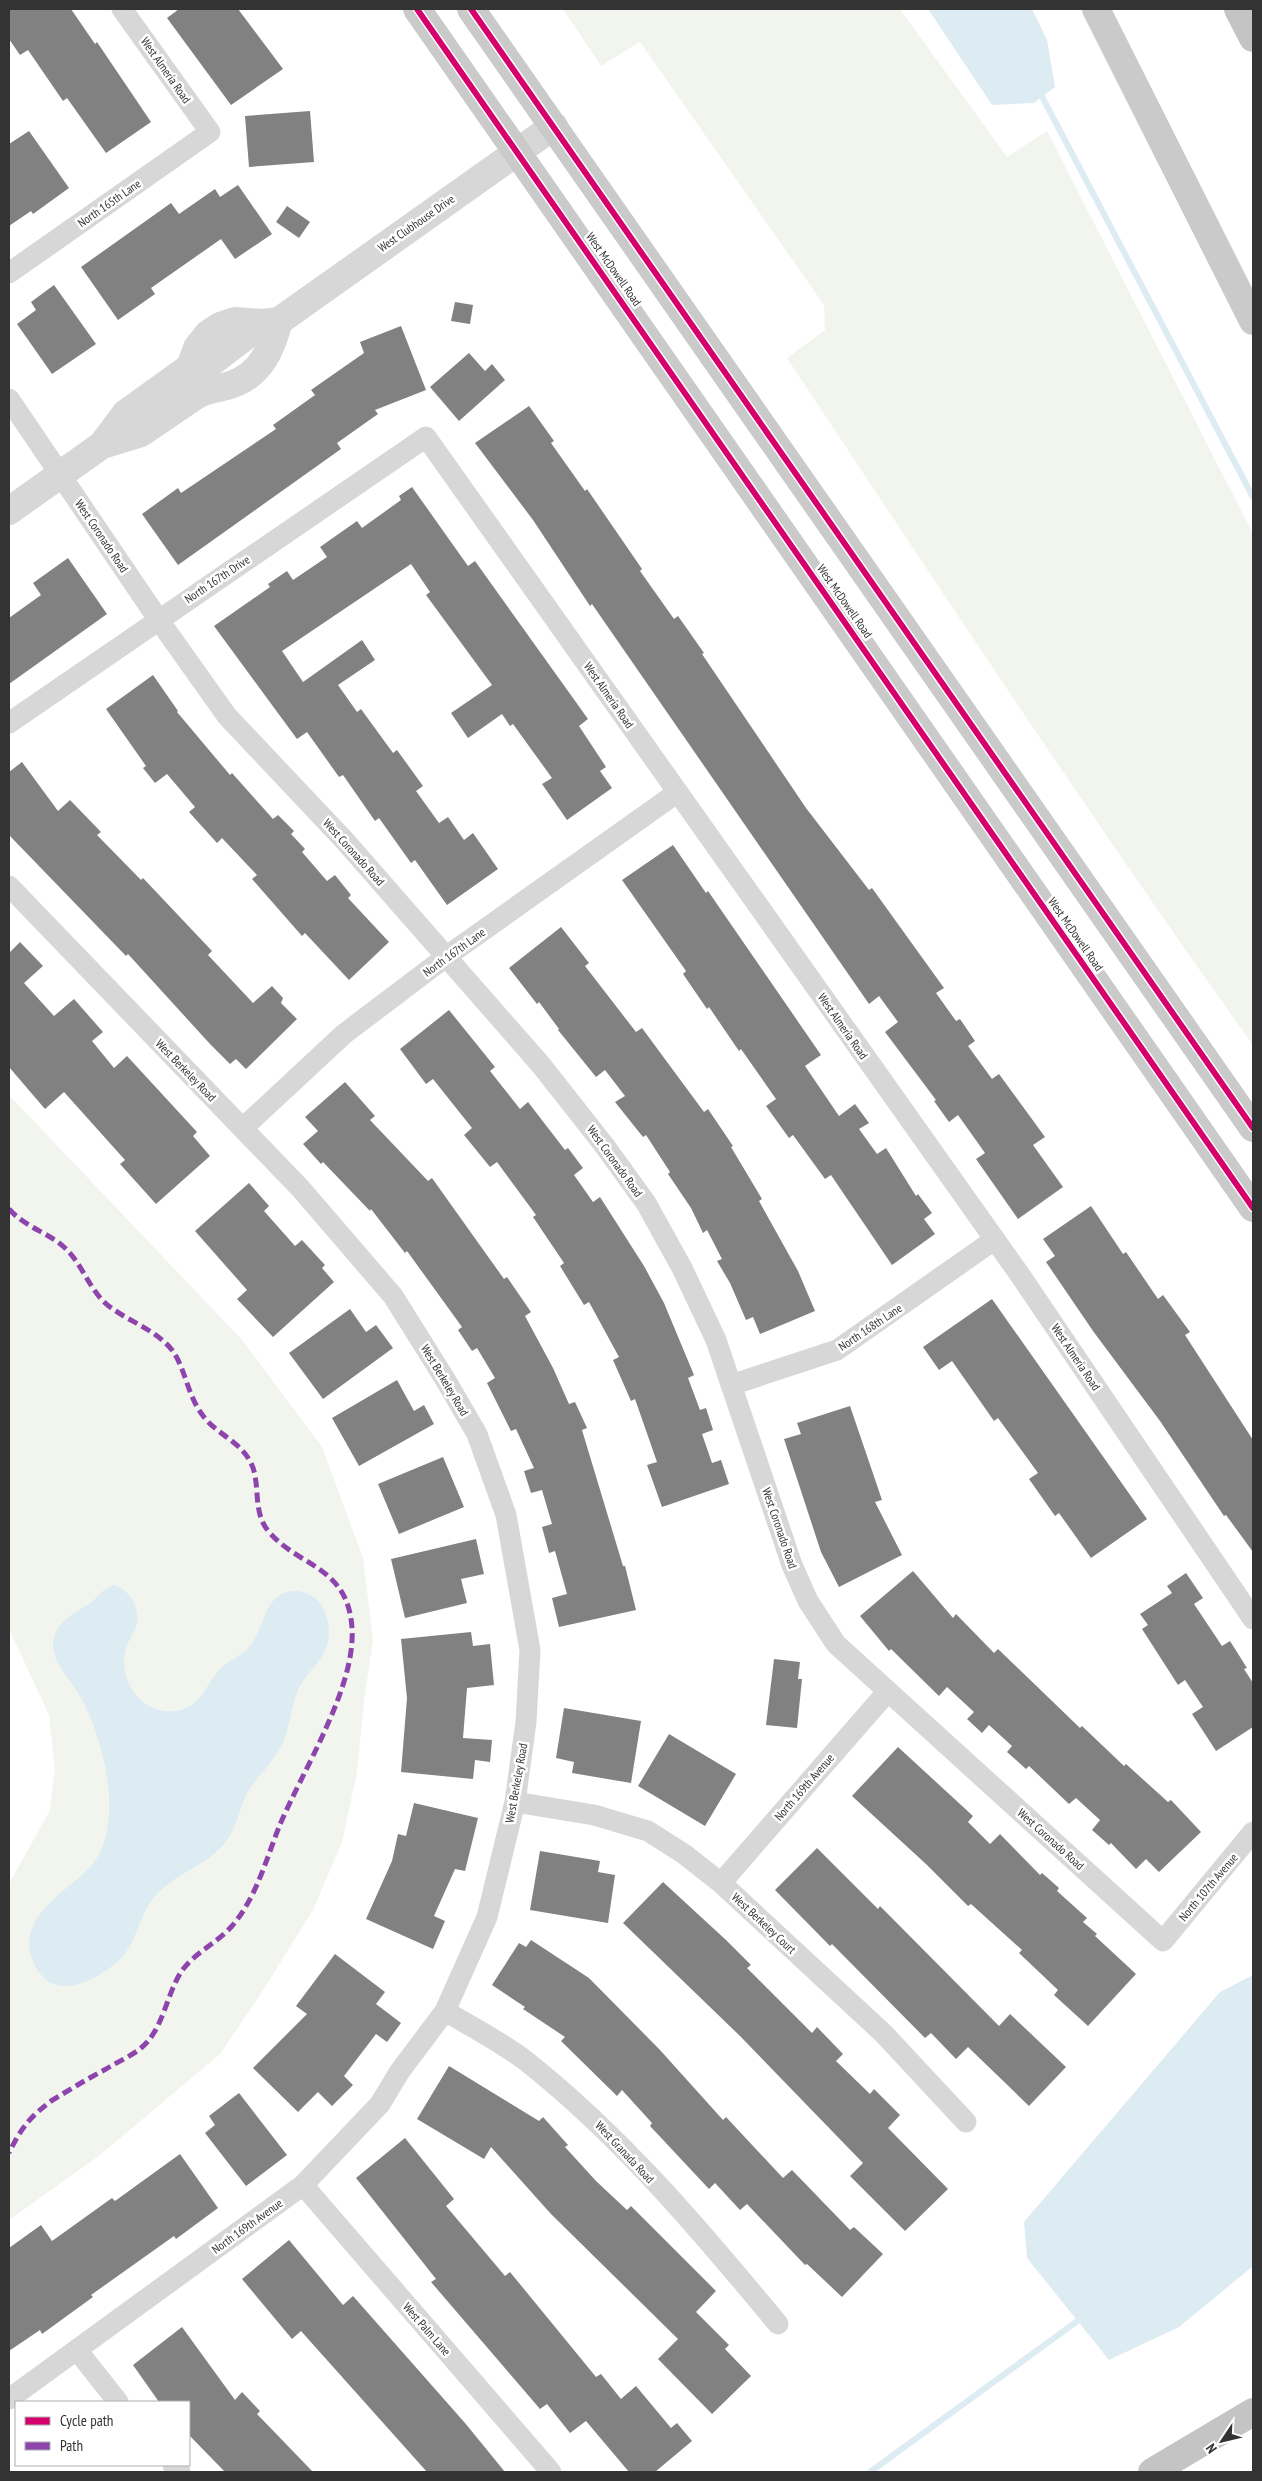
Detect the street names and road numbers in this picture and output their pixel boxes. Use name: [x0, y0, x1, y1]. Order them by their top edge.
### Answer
street label: West Almeria Road: [138, 34, 194, 106]
street label: North 165th Lane: [75, 176, 143, 230]
street label: West Clubhouse Drive: [375, 191, 457, 255]
street label: West McDowell Road: [583, 229, 645, 309]
street label: West Coronado Road: [72, 497, 132, 575]
street label: North 167th Drive: [182, 552, 252, 606]
street label: West McDowell Road: [814, 561, 876, 641]
street label: West Almeria Road: [581, 659, 637, 731]
street label: West Coronado Road: [320, 815, 388, 889]
street label: West McDowell Road: [1045, 894, 1107, 974]
street label: North 167th Lane: [420, 924, 488, 980]
street label: West Almeria Road: [815, 990, 871, 1062]
street label: West Berkeley Road: [153, 1036, 219, 1104]
street label: West Coronado Road: [584, 1122, 646, 1200]
street label: North 168th Lane: [835, 1300, 905, 1354]
street label: West Almeria Road: [1048, 1321, 1104, 1393]
street label: West Berkeley Road: [418, 1342, 472, 1418]
street label: West Coronado Road: [759, 1485, 801, 1571]
street label: West Berkeley Road: [502, 1742, 530, 1824]
street label: North 169th Avenue: [771, 1750, 837, 1824]
street label: West Coronado Road: [1014, 1805, 1088, 1873]
street label: North 107th Avenue: [1175, 1850, 1241, 1924]
street label: West Berkeley Court: [729, 1889, 800, 1957]
street label: West Granada Road: [592, 2118, 658, 2186]
street label: North 169th Avenue: [209, 2195, 285, 2257]
street label: West Palm Lane: [400, 2299, 454, 2359]

